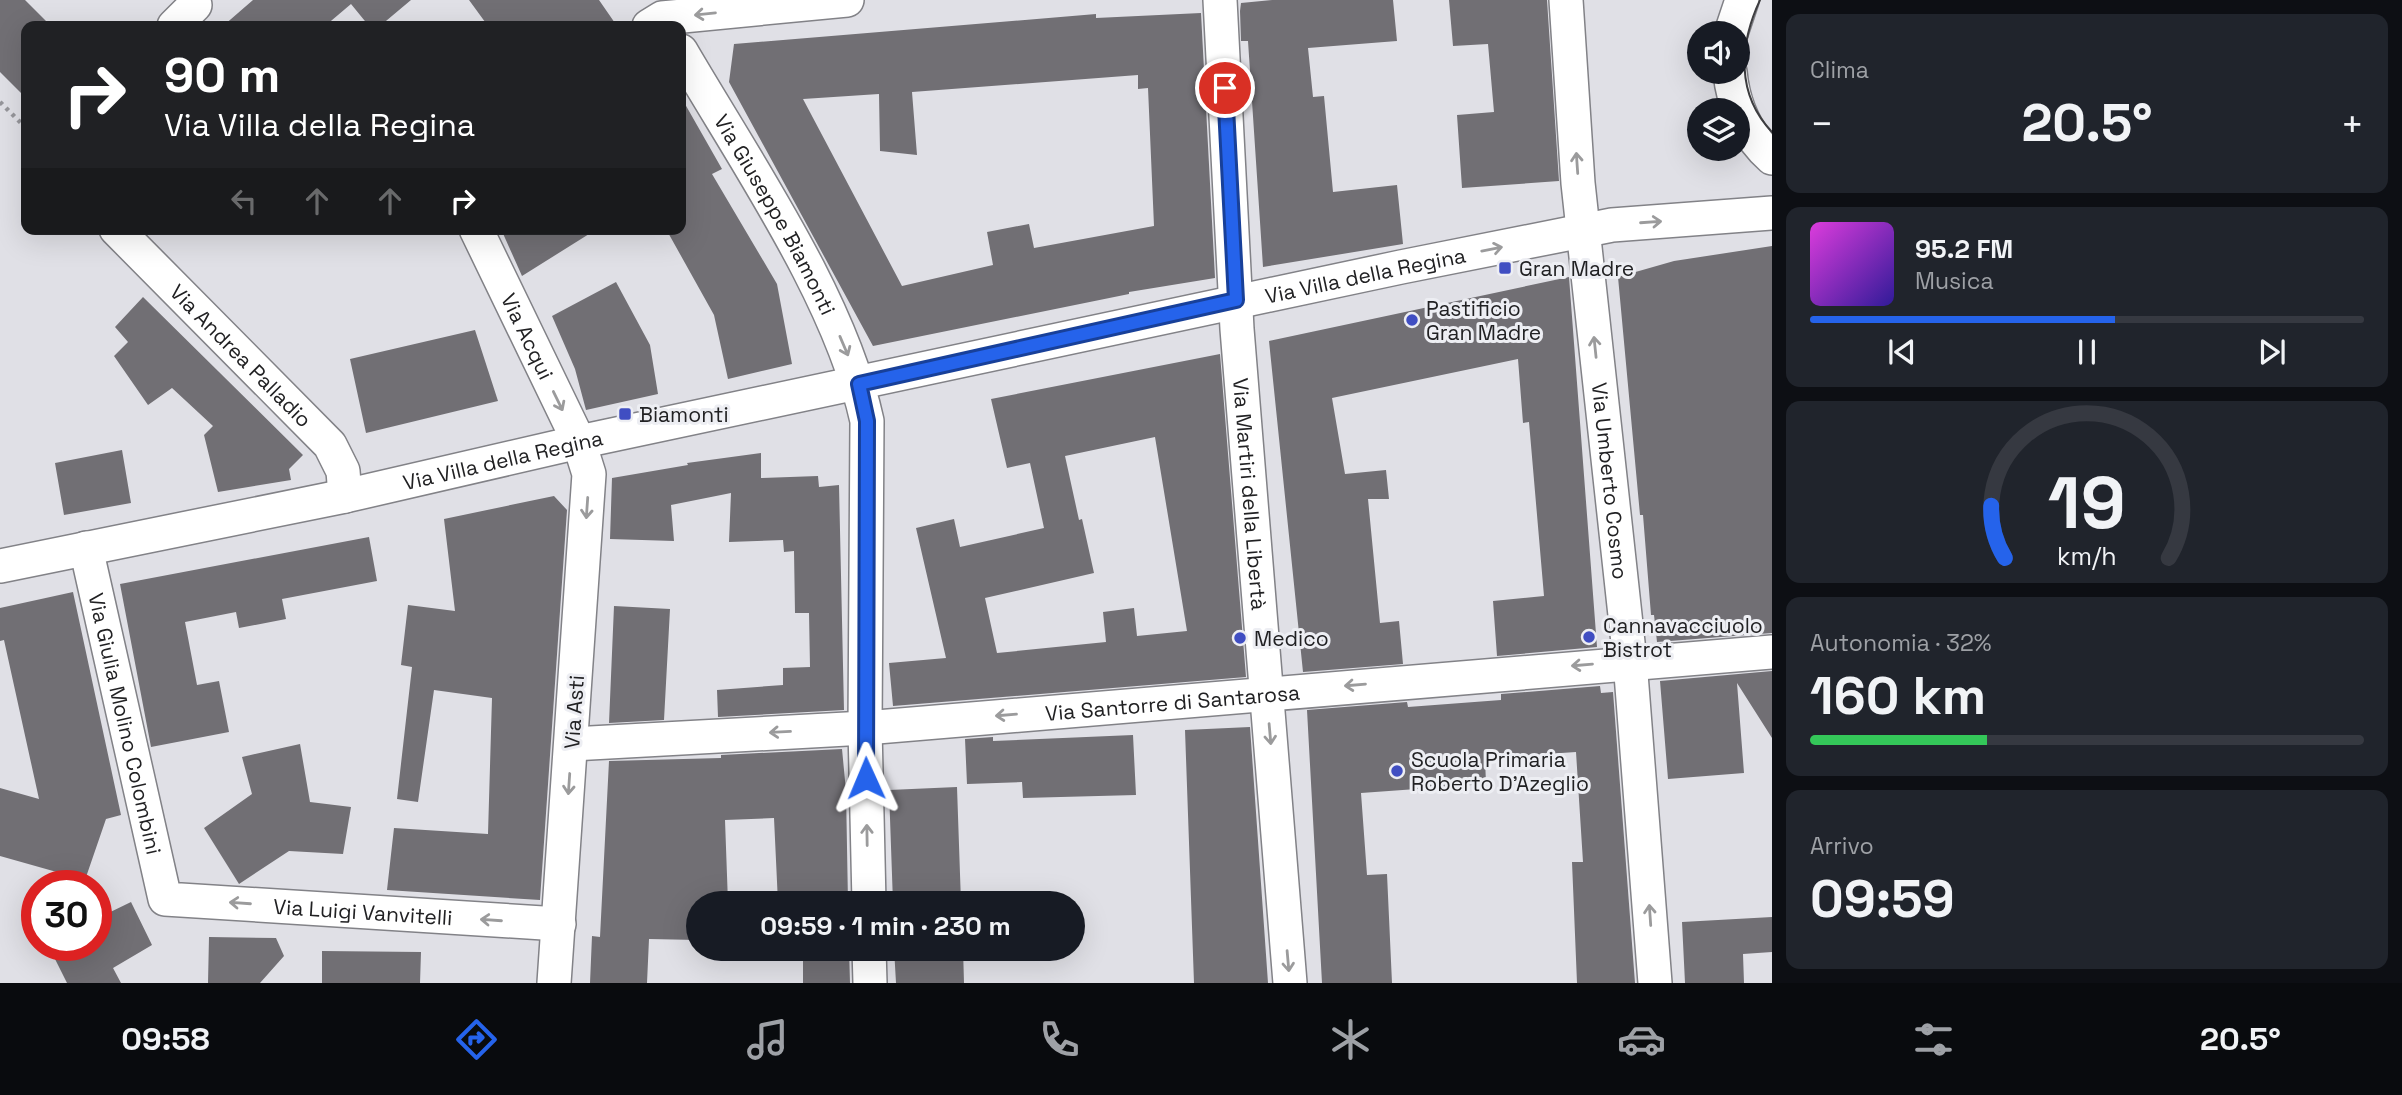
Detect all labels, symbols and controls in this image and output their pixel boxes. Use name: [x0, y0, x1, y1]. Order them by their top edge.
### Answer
one-way arrow: [695, 8, 717, 21]
map controls: [1687, 21, 1750, 161]
button: sound: [1687, 21, 1750, 84]
text: 90 m: [164, 44, 280, 106]
icon: right: [49, 49, 140, 140]
text: Clima: [1810, 55, 1869, 85]
pin: [1195, 58, 1255, 118]
icon: arrive: [1206, 69, 1244, 107]
text: 20.5°: [2021, 90, 2153, 156]
button: layers: [1687, 98, 1750, 161]
text: −: [1810, 100, 1834, 148]
text: +: [2340, 100, 2364, 148]
text: Via Villa della Regina: [164, 105, 475, 145]
street label: Via Giuseppe Biamonti: [709, 109, 842, 319]
one-way arrow: [1570, 152, 1583, 175]
icon: left: [225, 182, 263, 220]
icon: ahead: [298, 182, 336, 220]
icon: ahead: [371, 182, 409, 220]
icon: right: [444, 182, 482, 220]
one-way arrow: [1639, 215, 1662, 228]
text: 95.2 FM: [1915, 232, 2013, 266]
street label: Via Villa della Regina: [1262, 241, 1468, 309]
one-way arrow: [1480, 241, 1503, 255]
place label: Gran Madre: [1519, 255, 1634, 282]
marker: Gran Madre: [1497, 260, 1513, 276]
text: Musica: [1915, 266, 1994, 296]
street label: Via Andrea Palladio: [165, 278, 318, 433]
street label: Via Acqui: [495, 289, 560, 384]
place label: Pastificio Gran Madre: [1426, 295, 1541, 346]
marker: Pastificio Gran Madre: [1404, 312, 1420, 328]
icon: previous: [1883, 333, 1921, 371]
icon: pause: [2068, 333, 2106, 371]
icon: next: [2253, 333, 2291, 371]
one-way arrow: [838, 335, 851, 356]
one-way arrow: [1588, 336, 1601, 359]
street label: Via Martiri della Libertà: [1228, 377, 1273, 611]
street label: Via Umberto Cosmo: [1586, 381, 1635, 581]
one-way arrow: [552, 390, 565, 411]
place label: Biamonti: [639, 401, 729, 428]
marker: Biamonti: [617, 406, 633, 422]
street label: Via Villa della Regina: [400, 424, 605, 496]
text: 19: [2048, 456, 2126, 549]
one-way arrow: [580, 496, 593, 519]
text: km/h: [2057, 539, 2117, 571]
street label: Via Giulia Molino Colombini: [83, 590, 168, 857]
place label: Cannavacciuolo Bistrot: [1603, 612, 1763, 663]
place label: Medico: [1254, 625, 1329, 652]
text: Autonomia · 32%: [1810, 628, 1992, 658]
marker: Cannavacciuolo Bistrot: [1581, 629, 1597, 645]
marker: Medico: [1232, 630, 1248, 646]
one-way arrow: [1571, 659, 1594, 672]
text: 160 km: [1810, 663, 1986, 729]
street label: Via Asti: [558, 674, 590, 750]
street label: Via Santorre di Santarosa: [1044, 678, 1301, 726]
one-way arrow: [1344, 679, 1367, 692]
one-way arrow: [996, 709, 1018, 722]
one-way arrow: [1264, 723, 1277, 745]
one-way arrow: [768, 726, 791, 739]
position arrow: [829, 741, 903, 815]
place label: Scuola Primaria Roberto D'Azeglio: [1411, 746, 1589, 797]
marker: Scuola Primaria Roberto D'Azeglio: [1389, 763, 1405, 779]
one-way arrow: [562, 772, 575, 795]
one-way arrow: [861, 824, 874, 847]
text: Arrivo: [1810, 831, 1874, 861]
text: 09:59: [1810, 866, 1955, 932]
speed limit sign: 30: [21, 870, 112, 961]
street label: Via Luigi Vanvitelli: [272, 892, 453, 931]
one-way arrow: [229, 897, 252, 910]
one-way arrow: [1643, 904, 1656, 927]
text: 09:59 · 1 min · 230 m: [760, 909, 1011, 943]
one-way arrow: [480, 913, 503, 926]
one-way arrow: [1282, 949, 1295, 972]
icon: directions: [452, 1015, 501, 1064]
icon: music: [743, 1015, 792, 1064]
icon: phone: [1035, 1015, 1084, 1064]
icon: climate: [1326, 1015, 1375, 1064]
icon: car: [1617, 1015, 1666, 1064]
icon: filters: [1909, 1015, 1958, 1064]
text: 09:58: [121, 1019, 210, 1059]
text: 20.5°: [2200, 1019, 2281, 1059]

